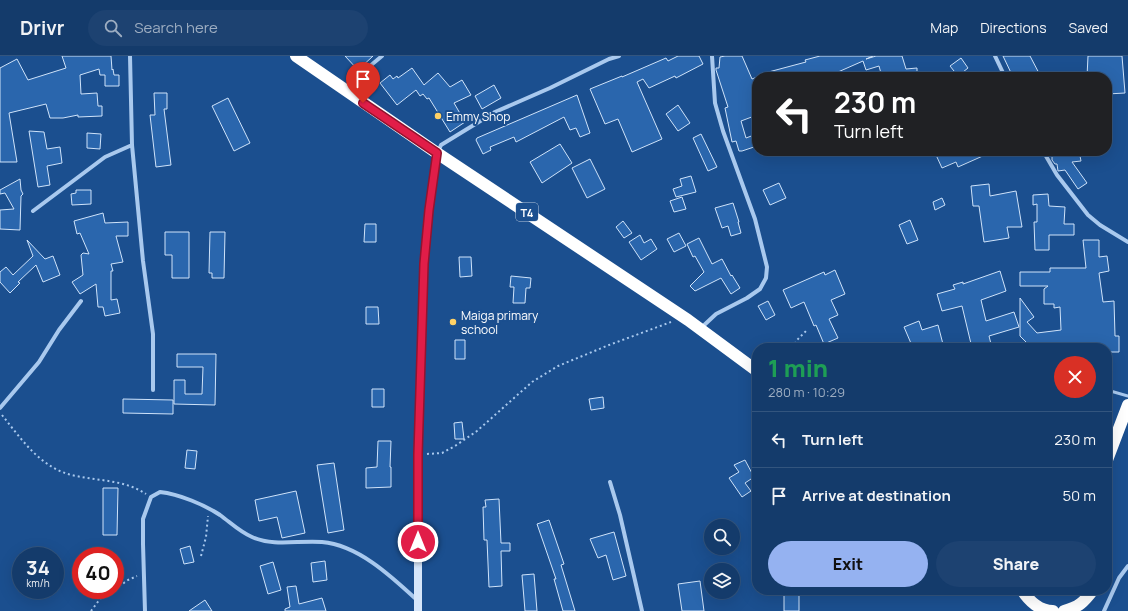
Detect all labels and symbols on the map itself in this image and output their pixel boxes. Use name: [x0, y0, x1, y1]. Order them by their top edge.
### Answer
pin: [346, 62, 380, 103]
place label: Emmy Shop: [446, 108, 510, 125]
marker: Emmy Shop: [433, 111, 443, 121]
road number: T4: [516, 203, 538, 221]
place label: Maiga primary school: [461, 307, 539, 338]
marker: Maiga primary school: [448, 317, 458, 327]
position arrow: [397, 521, 439, 563]
speed limit sign: 40: [72, 547, 124, 599]

